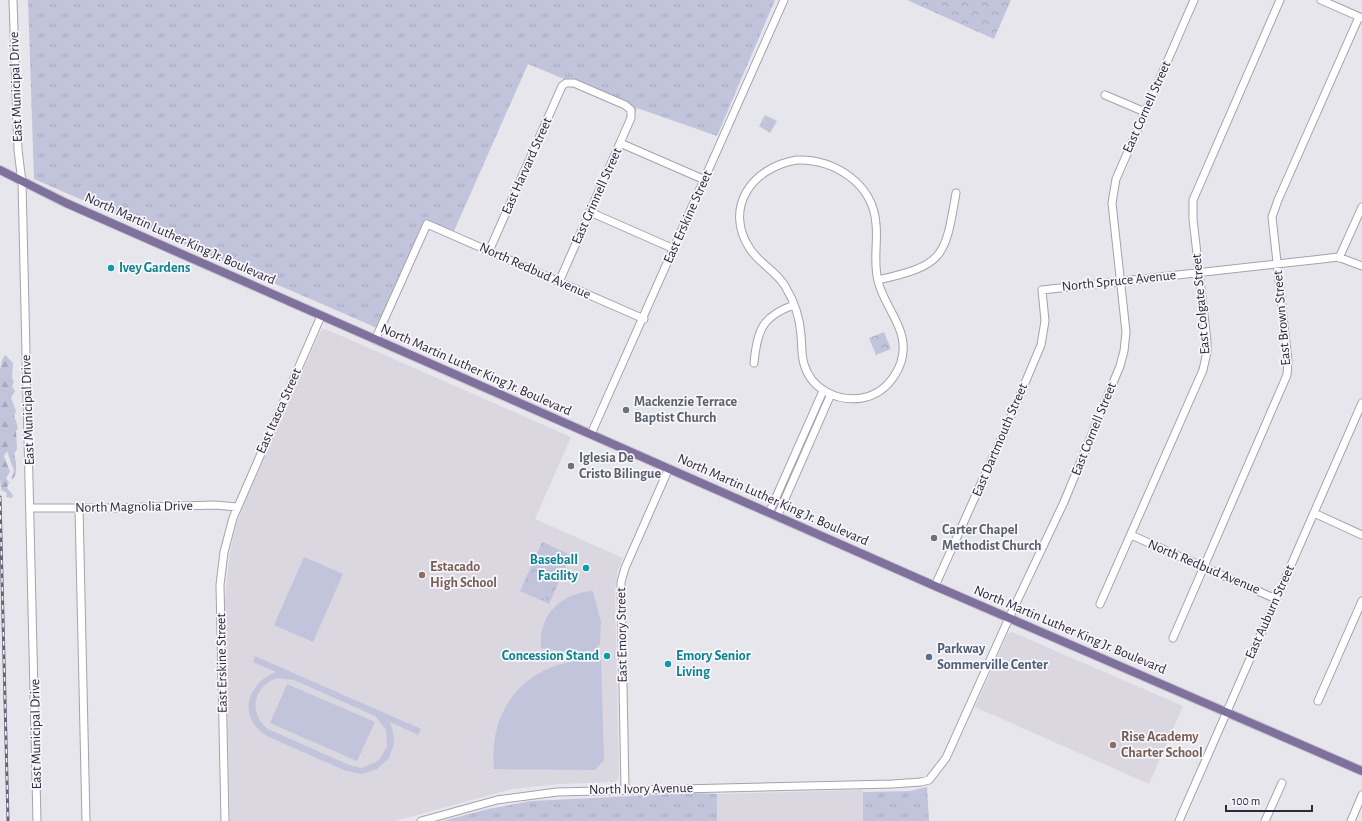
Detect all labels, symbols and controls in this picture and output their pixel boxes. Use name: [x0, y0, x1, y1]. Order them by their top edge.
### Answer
street label: East Municipal Drive: [7, 32, 25, 142]
street label: East Cornell Street: [1120, 58, 1174, 155]
street label: East Harvard Street: [499, 115, 555, 216]
street label: East Grinnell Street: [569, 145, 625, 246]
street label: East Erskine Street: [661, 168, 715, 265]
street label: North Martin Luther King Jr. Boulevard: [82, 190, 278, 288]
street label: North Redbud Avenue: [477, 240, 593, 302]
street label: East Colgate Street: [1190, 252, 1212, 355]
place label: Ivey Gardens: [119, 261, 190, 275]
marker: Ivey Gardens: [106, 263, 116, 273]
street label: North Spruce Avenue: [1061, 268, 1177, 294]
street label: East Brown Street: [1271, 269, 1293, 366]
street label: North Martin Luther King Jr. Boulevard: [378, 321, 574, 419]
street label: East Municipal Drive: [19, 355, 37, 465]
street label: East Itasca Street: [254, 366, 304, 456]
street label: East Cornell Street: [1069, 380, 1119, 478]
street label: East Dartmouth Street: [970, 381, 1030, 499]
place label: Mackenzie Terrace Baptist Church: [634, 395, 738, 425]
marker: Mackenzie Terrace Baptist Church: [621, 405, 631, 415]
place label: Iglesia De Cristo Bilingue: [579, 451, 661, 481]
street label: North Martin Luther King Jr. Boulevard: [675, 451, 871, 549]
marker: Iglesia De Cristo Bilingue: [566, 461, 576, 471]
street label: North Magnolia Drive: [75, 499, 193, 515]
place label: Carter Chapel Methodist Church: [942, 523, 1042, 553]
marker: Carter Chapel Methodist Church: [929, 533, 939, 543]
street label: North Redbud Avenue: [1146, 537, 1262, 597]
place label: Baseball Facility: [530, 553, 579, 583]
place label: Estacado High School: [430, 560, 497, 590]
marker: Baseball Facility: [581, 563, 591, 573]
street label: East Auburn Street: [1243, 563, 1297, 661]
marker: Estacado High School: [417, 570, 427, 580]
street label: North Martin Luther King Jr. Boulevard: [972, 583, 1168, 677]
street label: East Emory Street: [614, 587, 630, 683]
street label: East Erskine Street: [214, 612, 230, 713]
place label: Parkway Sommerville Center: [937, 642, 1048, 672]
place label: Concession Stand: [502, 649, 600, 663]
place label: Emory Senior Living: [676, 649, 751, 679]
marker: Concession Stand: [602, 651, 612, 661]
marker: Parkway Sommerville Center: [924, 652, 934, 662]
marker: Emory Senior Living: [663, 659, 673, 669]
street label: East Municipal Drive: [28, 679, 44, 789]
place label: Rise Academy Charter School: [1121, 730, 1203, 760]
marker: Rise Academy Charter School: [1108, 740, 1118, 750]
street label: North Ivory Avenue: [589, 781, 693, 797]
scale bar: [1226, 787, 1312, 813]
text: 100 m: [1232, 795, 1260, 807]

